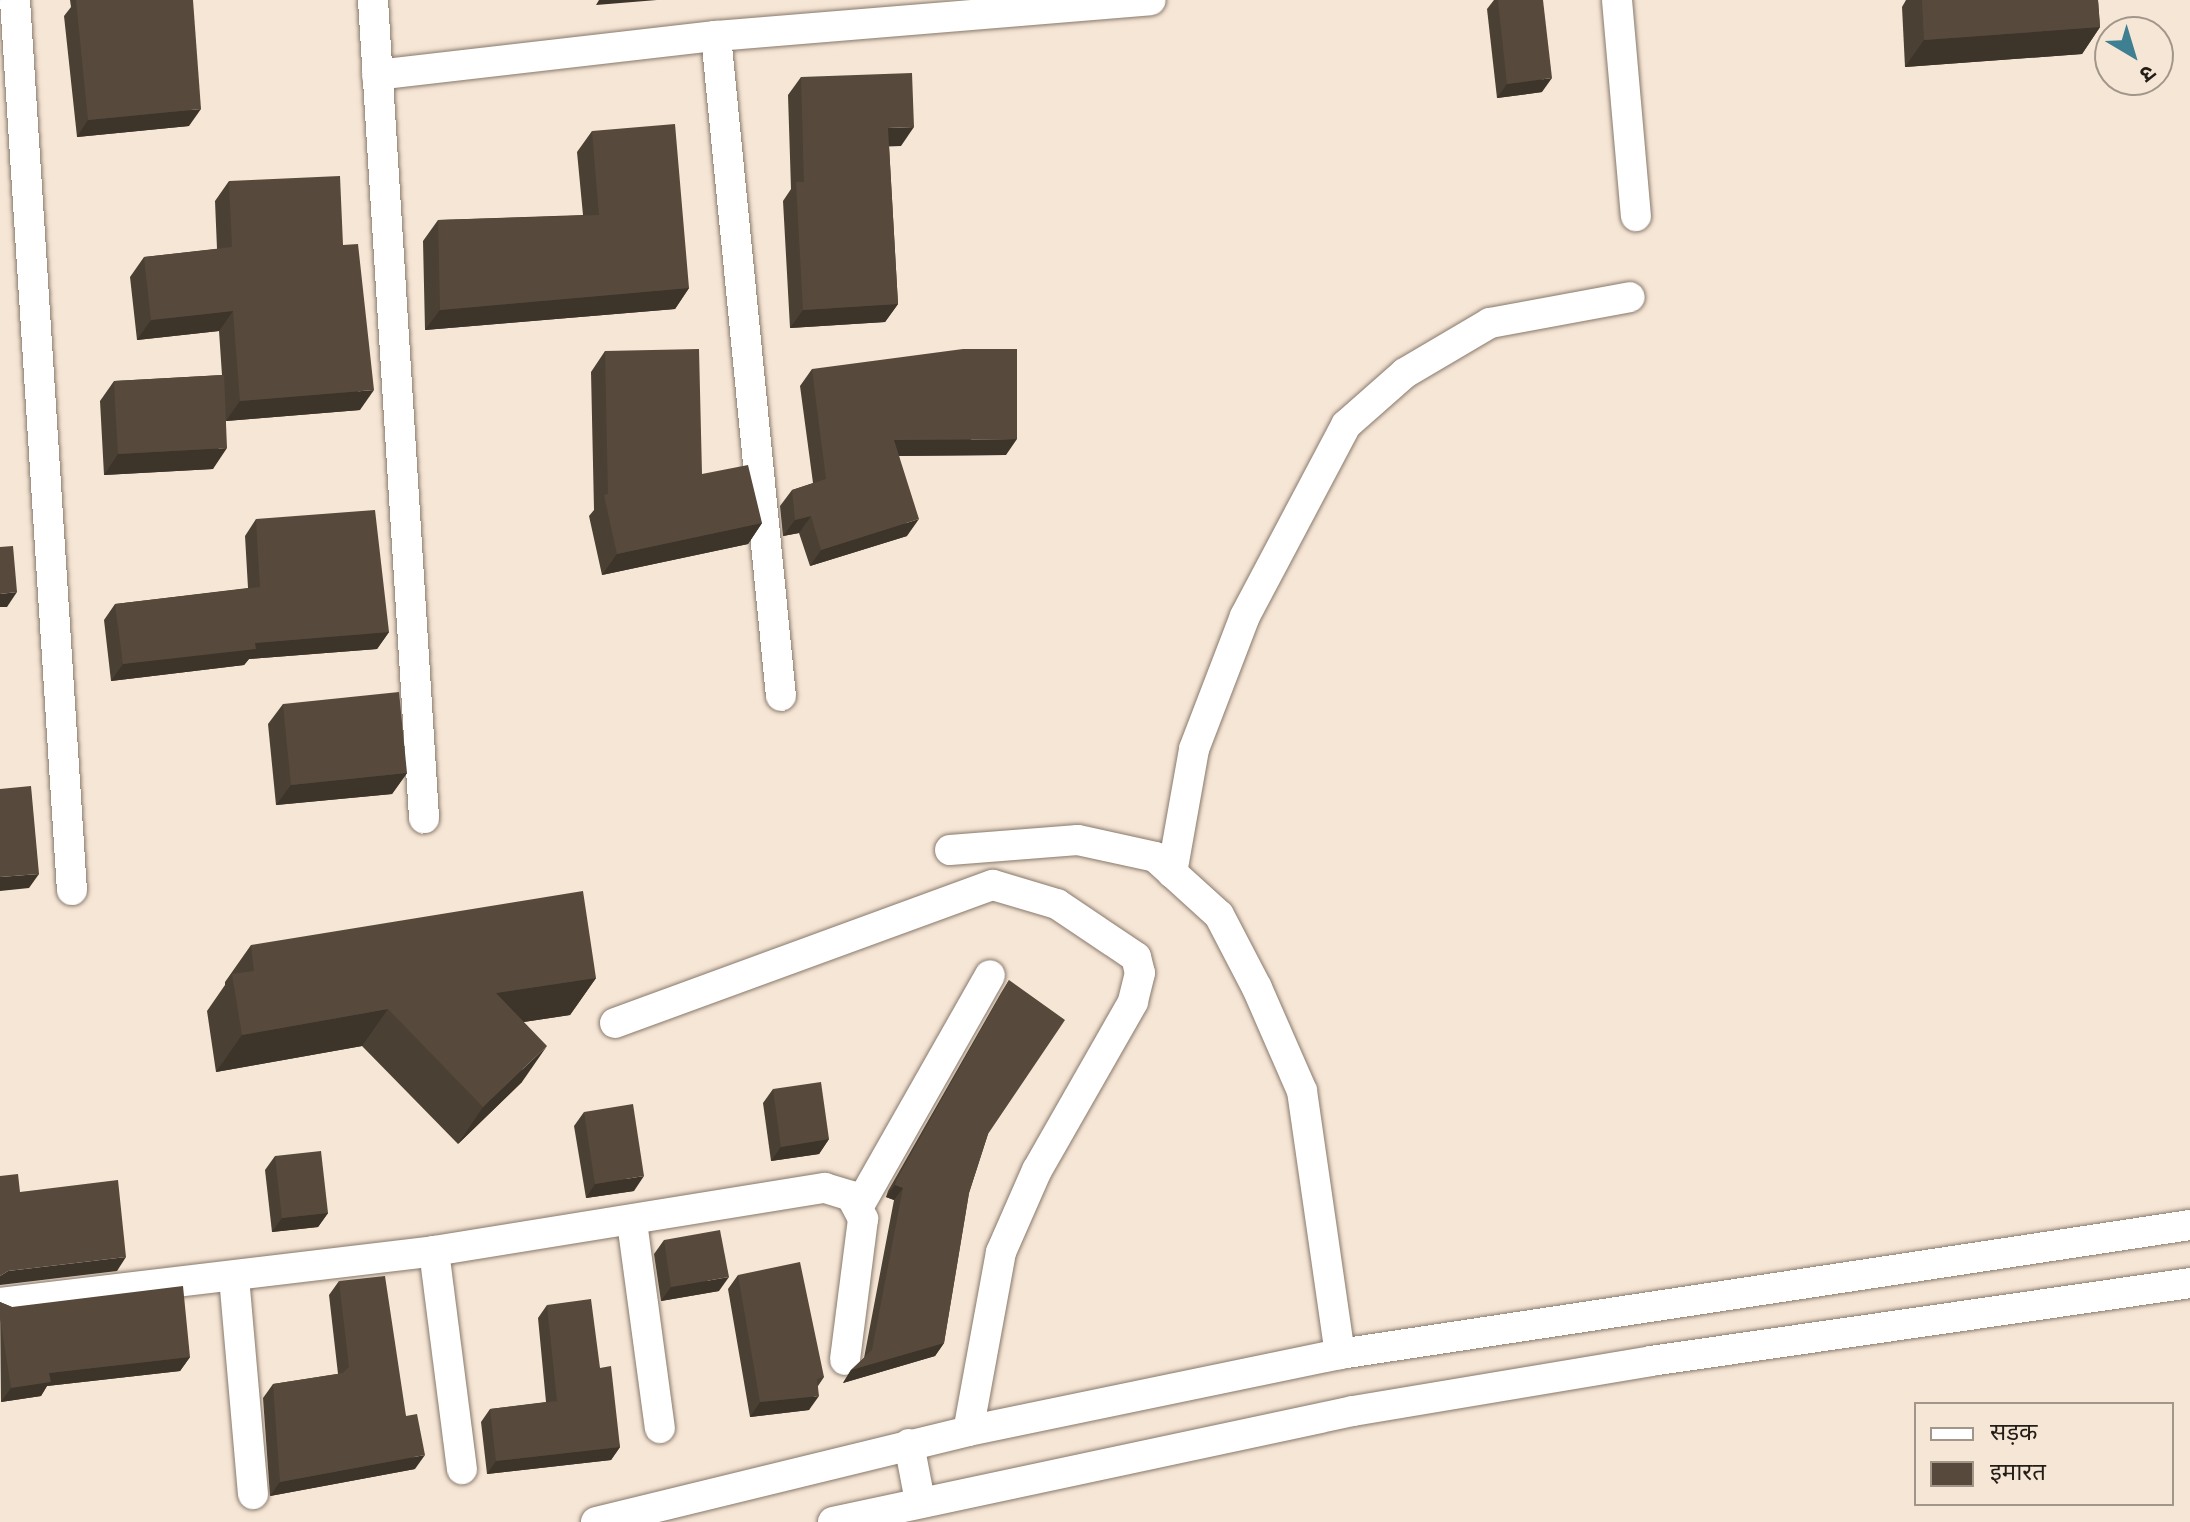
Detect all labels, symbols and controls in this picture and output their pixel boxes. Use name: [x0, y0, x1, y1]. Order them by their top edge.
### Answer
north arrow: [2094, 16, 2174, 96]
text: उ: [2134, 59, 2161, 88]
legend: [1914, 1402, 2174, 1506]
text: सड़क: [1990, 1418, 2038, 1447]
text: इमारत: [1990, 1458, 2046, 1487]

